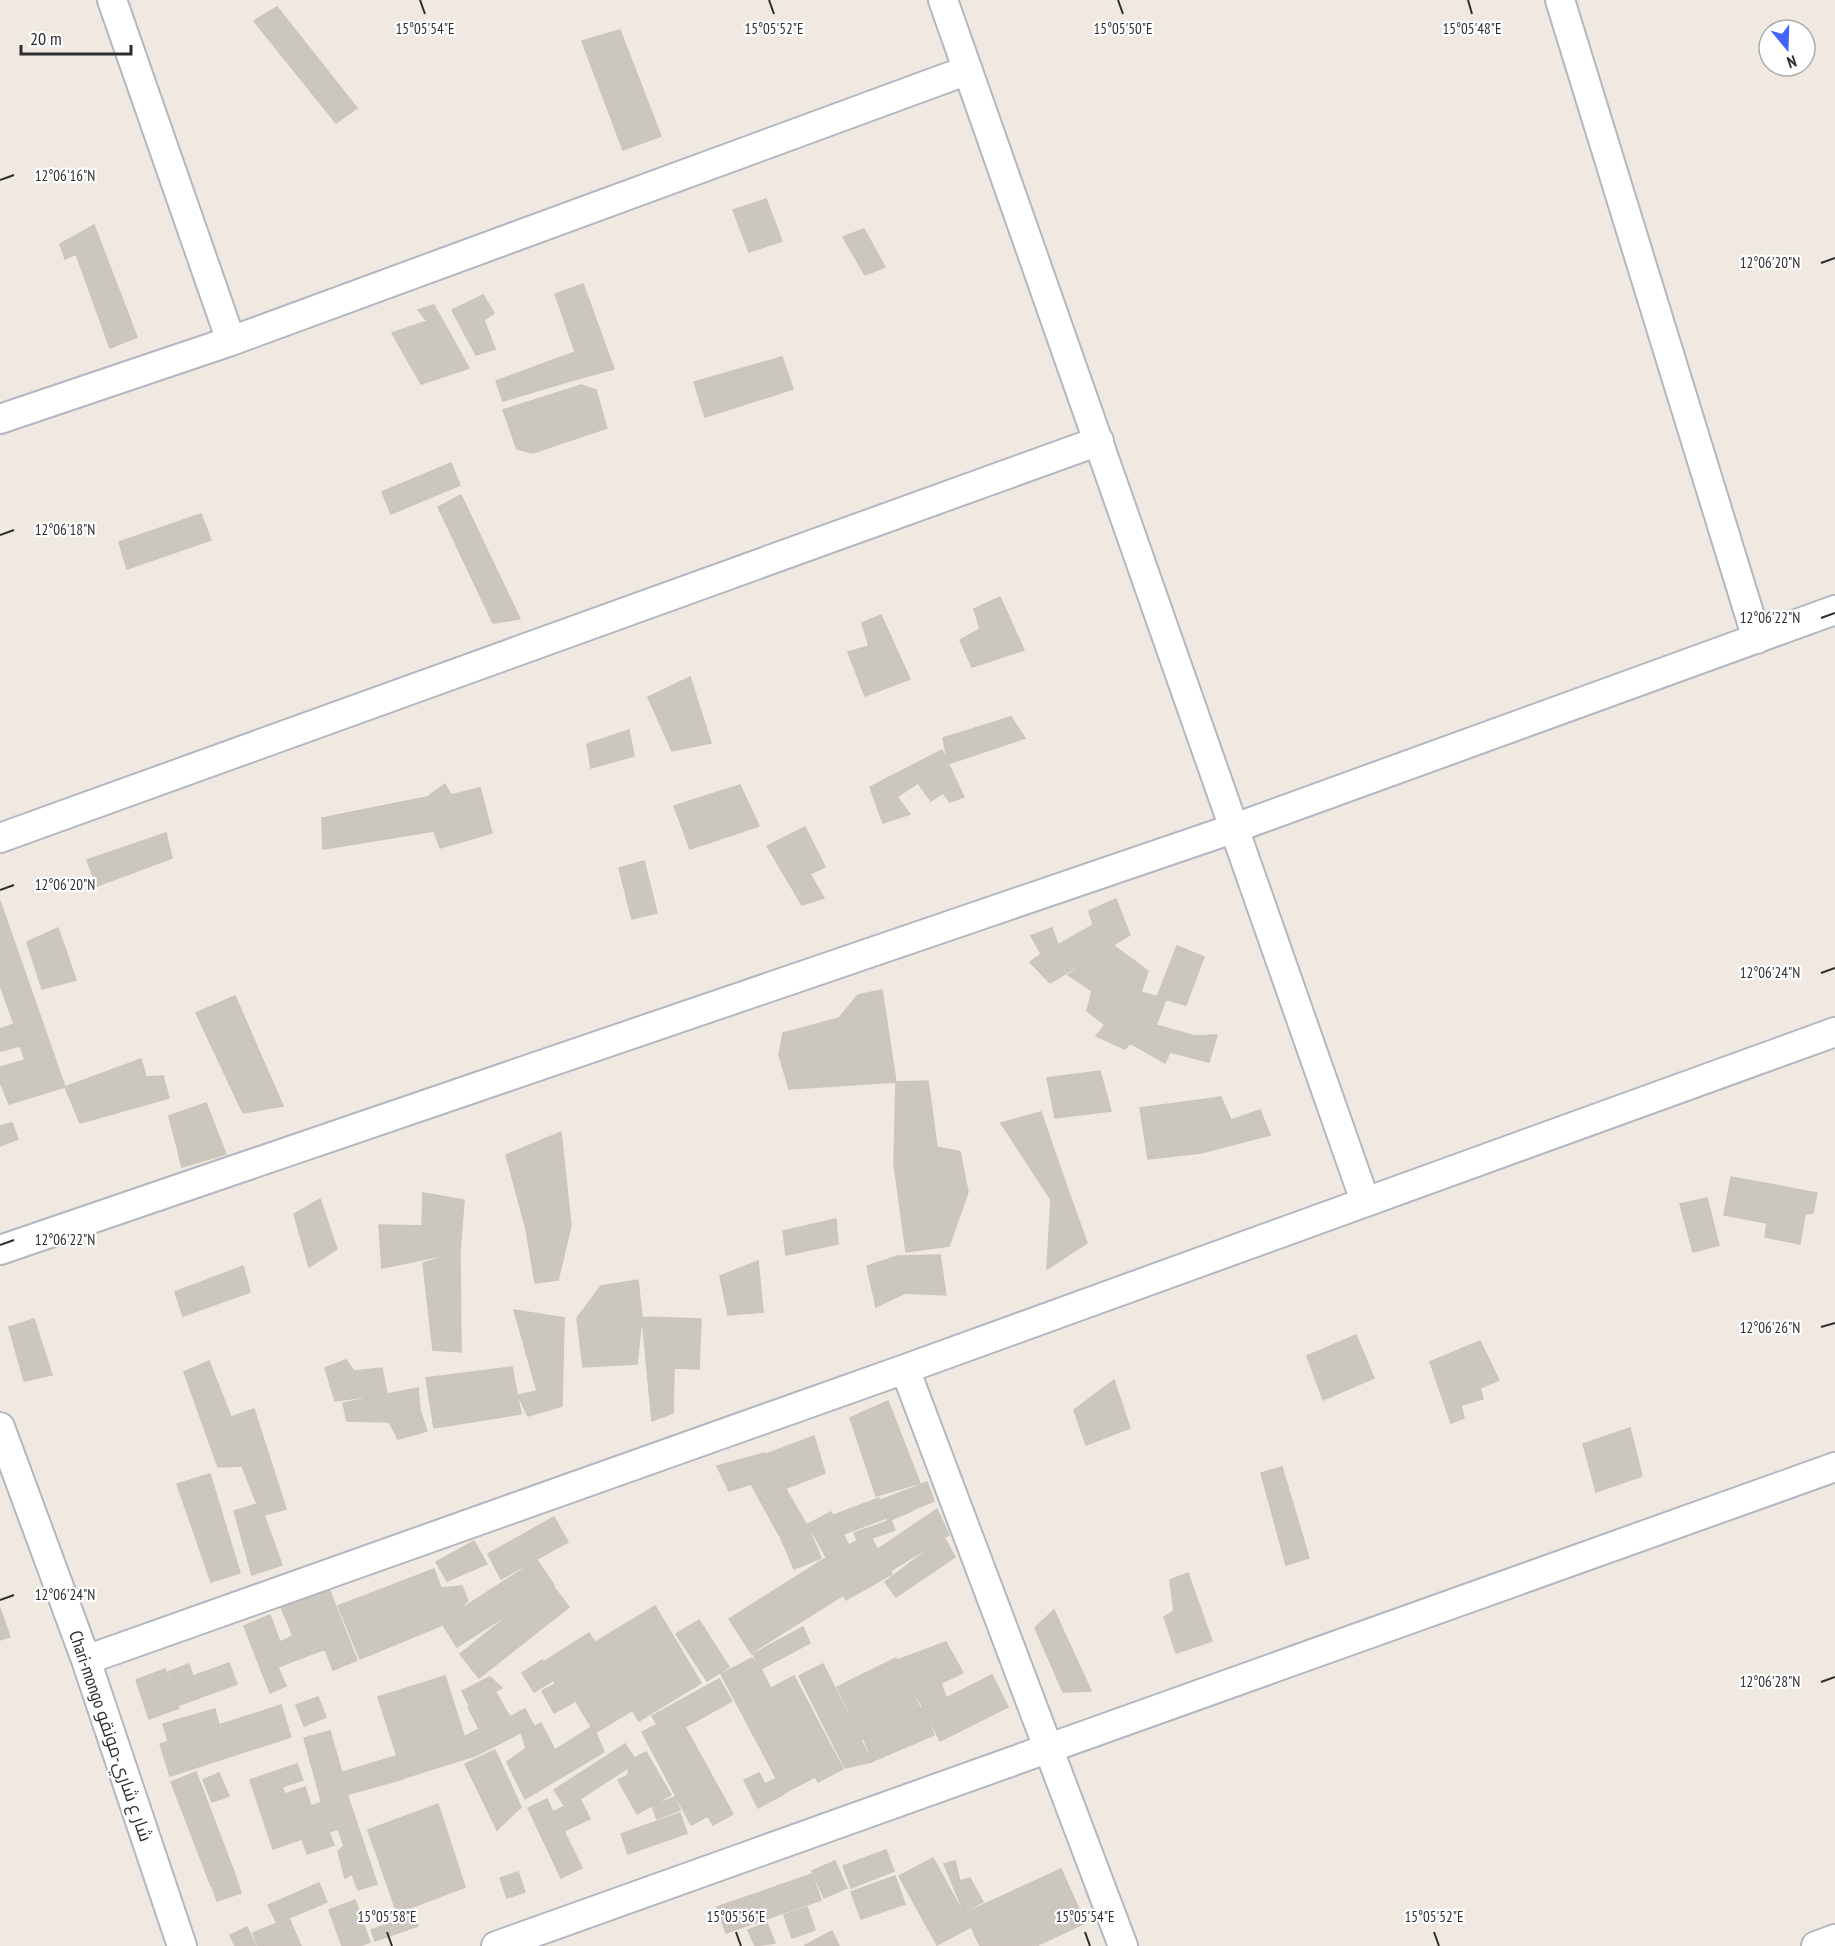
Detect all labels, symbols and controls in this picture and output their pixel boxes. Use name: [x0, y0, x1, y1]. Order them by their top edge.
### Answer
scale bar: [21, 18, 130, 56]
north arrow: [1757, 18, 1817, 78]
text: 15°05'54"E: [395, 19, 455, 38]
text: 15°05'52"E: [744, 19, 804, 38]
text: 15°05'50"E: [1093, 19, 1153, 38]
text: 15°05'48"E: [1442, 19, 1502, 38]
text: 20 m: [30, 27, 62, 50]
text: N: [1785, 51, 1799, 73]
text: 12°06'16"N: [35, 166, 95, 185]
text: 12°06'20"N: [1740, 253, 1800, 272]
text: 12°06'18"N: [35, 520, 95, 539]
text: 12°06'22"N: [1740, 608, 1800, 627]
text: 12°06'20"N: [35, 875, 95, 894]
text: 12°06'24"N: [1740, 963, 1800, 982]
text: 12°06'22"N: [35, 1230, 95, 1249]
text: 12°06'26"N: [1740, 1318, 1800, 1337]
text: 12°06'24"N: [35, 1585, 95, 1604]
street label: Chari-mongo شار ع شاري-مونقو: [61, 1627, 158, 1846]
text: 12°06'28"N: [1740, 1672, 1800, 1691]
text: 15°05'58"E: [357, 1907, 417, 1926]
text: 15°05'56"E: [706, 1907, 766, 1926]
text: 15°05'54"E: [1055, 1907, 1115, 1926]
text: 15°05'52"E: [1404, 1907, 1464, 1926]

